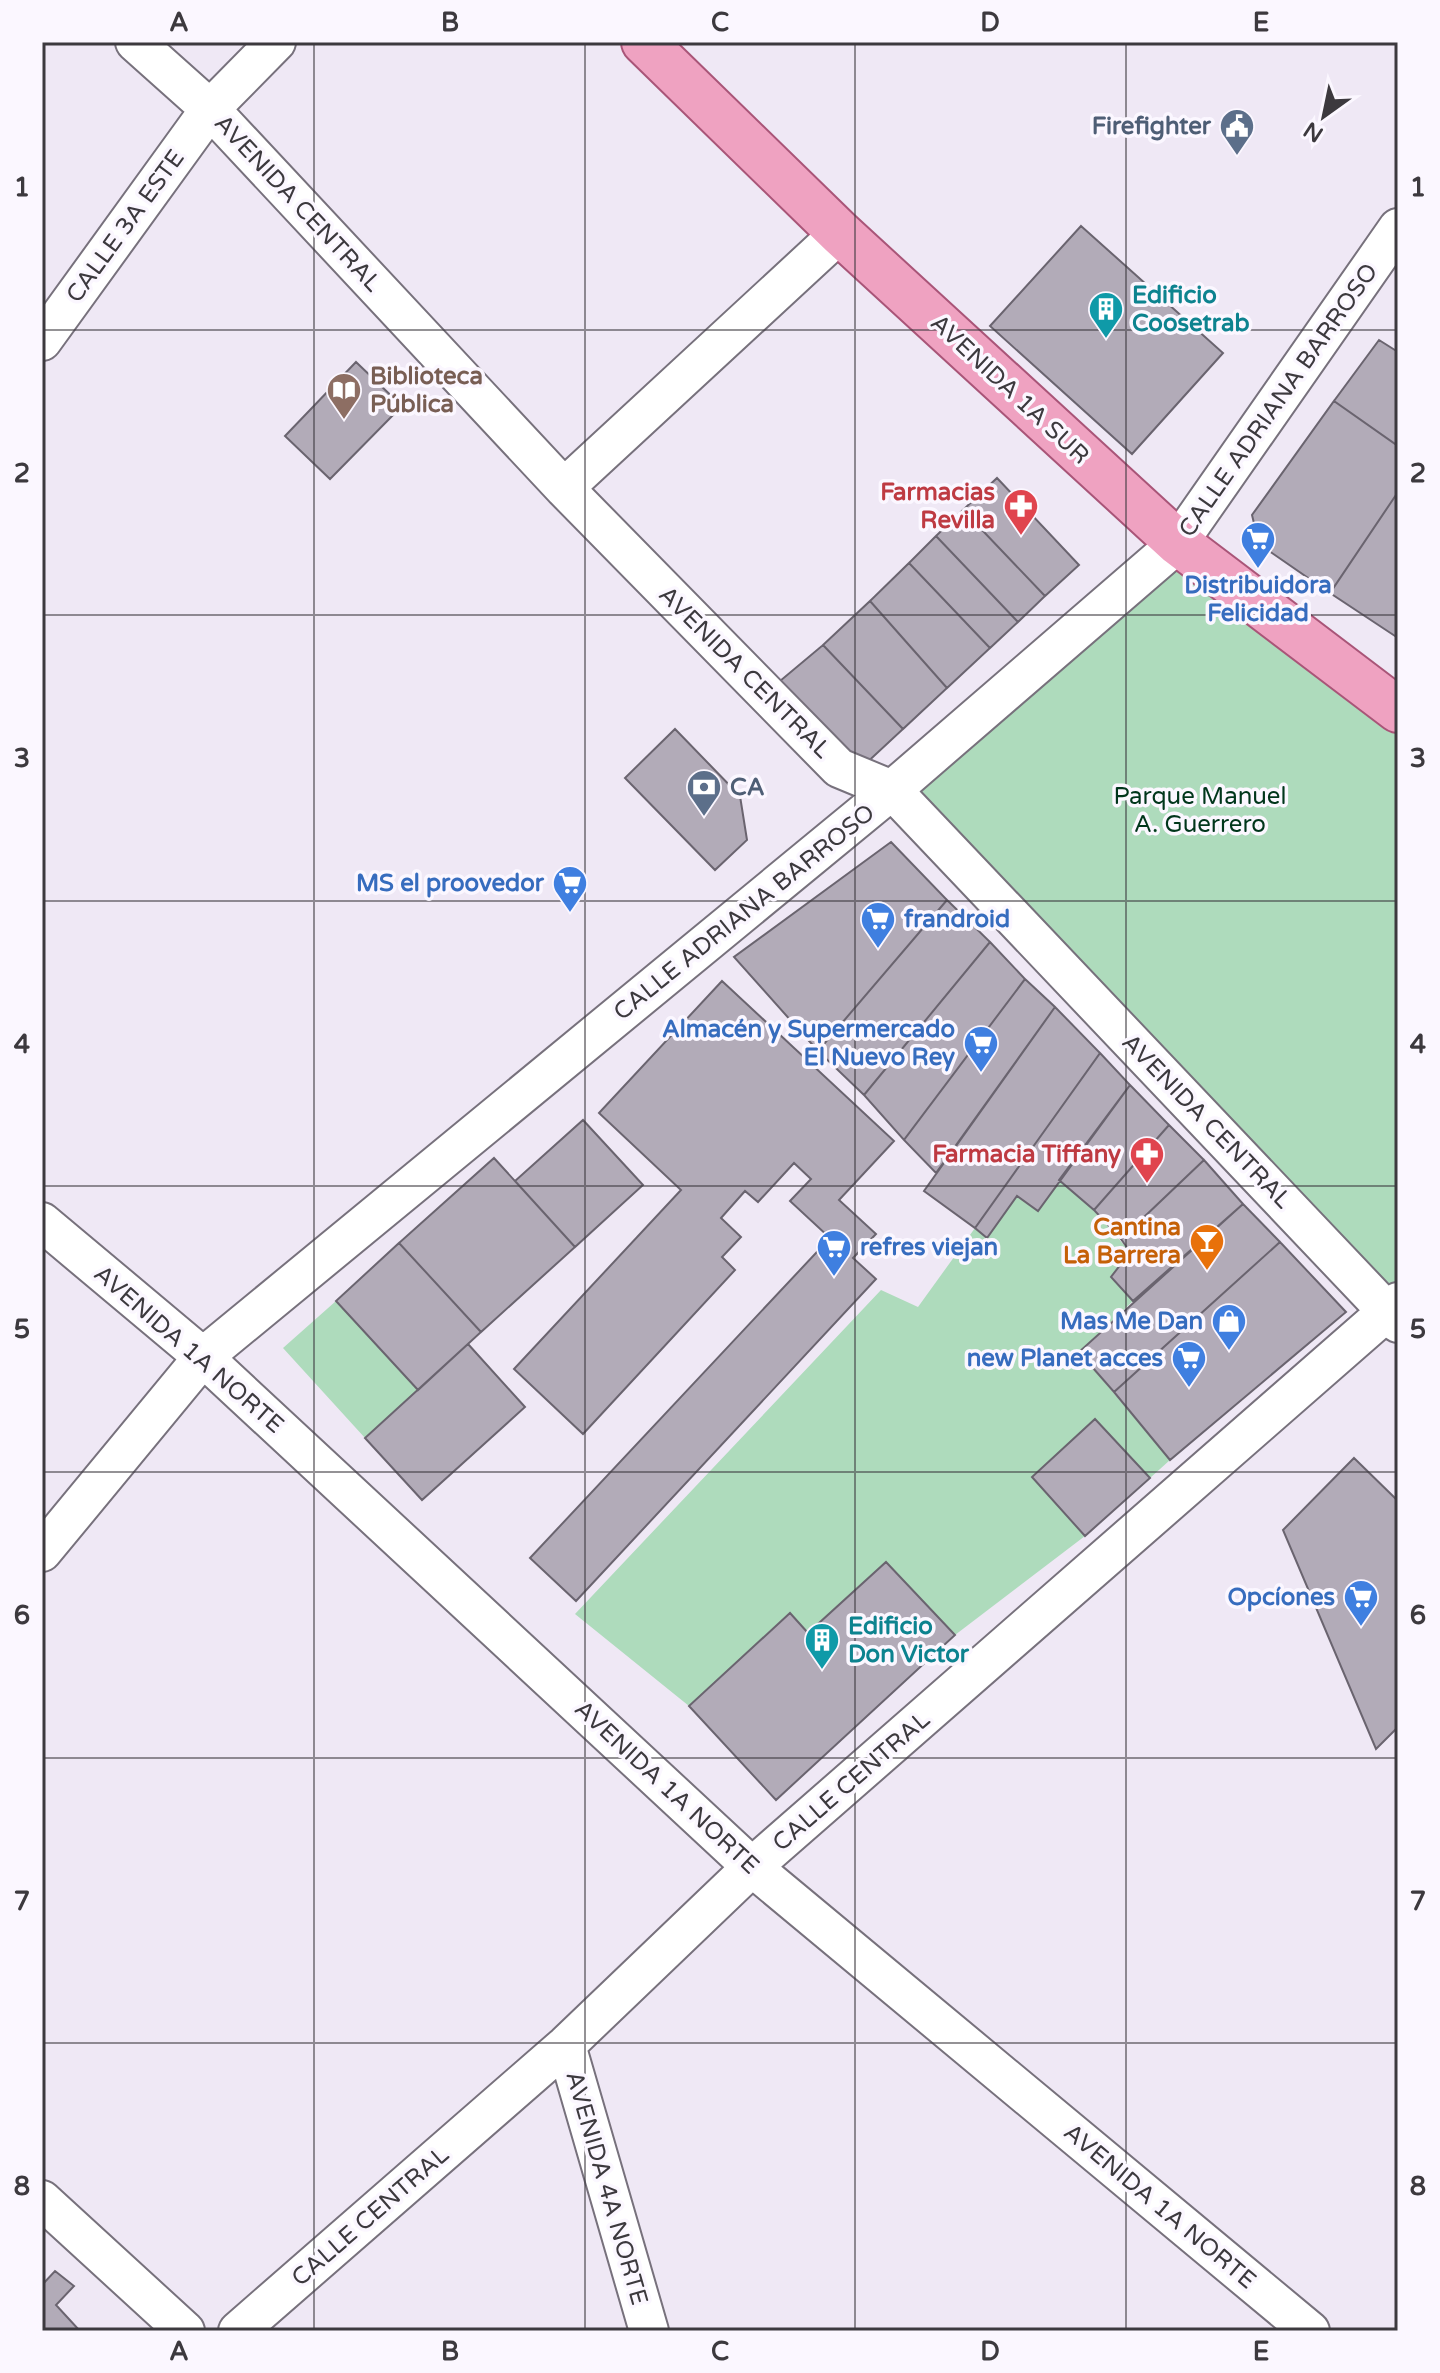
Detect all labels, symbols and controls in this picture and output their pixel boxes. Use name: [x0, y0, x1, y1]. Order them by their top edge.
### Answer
text: A: [169, 7, 189, 38]
text: B: [441, 7, 459, 38]
text: C: [711, 7, 729, 38]
text: D: [980, 7, 1000, 38]
text: E: [1253, 7, 1269, 38]
north arrow: [1284, 76, 1364, 156]
public building icon: Firefighter: [1218, 107, 1256, 157]
street label: AVENIDA CENTRAL: [208, 109, 387, 298]
place label: Firefighter: [1092, 112, 1212, 141]
text: N: [1299, 116, 1328, 148]
street label: CALLE 3A ESTE: [60, 144, 191, 308]
text: 1: [14, 172, 30, 203]
text: 1: [1410, 172, 1426, 203]
street label: CALLE ADRIANA BARROSO: [1173, 258, 1384, 543]
place label: Edificio Coosetrab: [1132, 281, 1250, 338]
building icon: Edificio Coosetrab: [1087, 290, 1125, 340]
street label: AVENIDA 1A SUR: [924, 309, 1095, 470]
place label: Biblioteca Pública: [370, 362, 483, 419]
library icon: Biblioteca Pública: [325, 371, 363, 421]
text: 2: [14, 458, 30, 489]
text: 2: [1410, 458, 1426, 489]
place label: Farmacias Revilla: [880, 478, 995, 535]
pharmacy icon: Farmacias Revilla: [1002, 487, 1040, 537]
supermarket icon: Distribuidora Felicidad: [1239, 520, 1277, 570]
place label: Distribuidora Felicidad: [1184, 571, 1332, 628]
street label: AVENIDA CENTRAL: [653, 580, 837, 765]
text: 3: [14, 743, 30, 774]
text: 3: [1410, 743, 1426, 774]
bank icon: CA: [685, 768, 723, 818]
place label: CA: [730, 773, 765, 802]
park label: Parque Manuel A. Guerrero: [1114, 782, 1286, 839]
street label: CALLE ADRIANA BARROSO: [608, 798, 881, 1027]
supermarket icon: MS el proovedor: [551, 864, 589, 914]
place label: MS el proovedor: [356, 869, 545, 898]
supermarket icon: frandroid: [859, 900, 897, 950]
place label: frandroid: [904, 905, 1010, 934]
place label: Almacén y Supermercado El Nuevo Rey: [662, 1015, 955, 1072]
supermarket icon: Almacén y Supermercado El Nuevo Rey: [962, 1024, 1000, 1074]
street label: AVENIDA CENTRAL: [1116, 1028, 1298, 1215]
text: 4: [14, 1029, 30, 1060]
text: 4: [1410, 1029, 1426, 1060]
pharmacy icon: Farmacia Tiffany: [1128, 1135, 1166, 1185]
place label: Farmacia Tiffany: [932, 1140, 1121, 1169]
place label: Cantina La Barrera: [1063, 1213, 1181, 1270]
bar icon: Cantina La Barrera: [1188, 1222, 1226, 1272]
supermarket icon: refres viejan: [815, 1228, 853, 1278]
place label: refres viejan: [860, 1233, 998, 1262]
street label: AVENIDA 1A NORTE: [88, 1259, 289, 1440]
shop icon: Mas Me Dan: [1210, 1302, 1248, 1352]
place label: Mas Me Dan: [1060, 1307, 1203, 1336]
text: 5: [14, 1314, 30, 1345]
text: 5: [1410, 1314, 1426, 1345]
supermarket icon: new Planet acces: [1170, 1339, 1208, 1389]
place label: new Planet acces: [967, 1344, 1163, 1373]
supermarket icon: Opcíones: [1342, 1578, 1380, 1628]
place label: Opcíones: [1228, 1583, 1335, 1612]
text: 6: [14, 1600, 30, 1631]
text: 6: [1410, 1600, 1426, 1631]
place label: Edificio Don Victor: [848, 1612, 970, 1669]
building icon: Edificio Don Victor: [803, 1621, 841, 1671]
street label: AVENIDA 1A NORTE: [568, 1694, 765, 1880]
street label: CALLE CENTRAL: [767, 1705, 936, 1857]
text: 7: [14, 1886, 30, 1917]
text: 7: [1410, 1886, 1426, 1917]
street label: AVENIDA 4A NORTE: [559, 2068, 654, 2308]
street label: AVENIDA 1A NORTE: [1058, 2118, 1262, 2295]
street label: CALLE CENTRAL: [286, 2140, 455, 2292]
text: 8: [14, 2171, 30, 2202]
text: 8: [1410, 2171, 1426, 2202]
text: A: [169, 2336, 189, 2367]
text: B: [441, 2336, 459, 2367]
text: C: [711, 2336, 729, 2367]
text: D: [980, 2336, 1000, 2367]
text: E: [1253, 2336, 1269, 2367]

